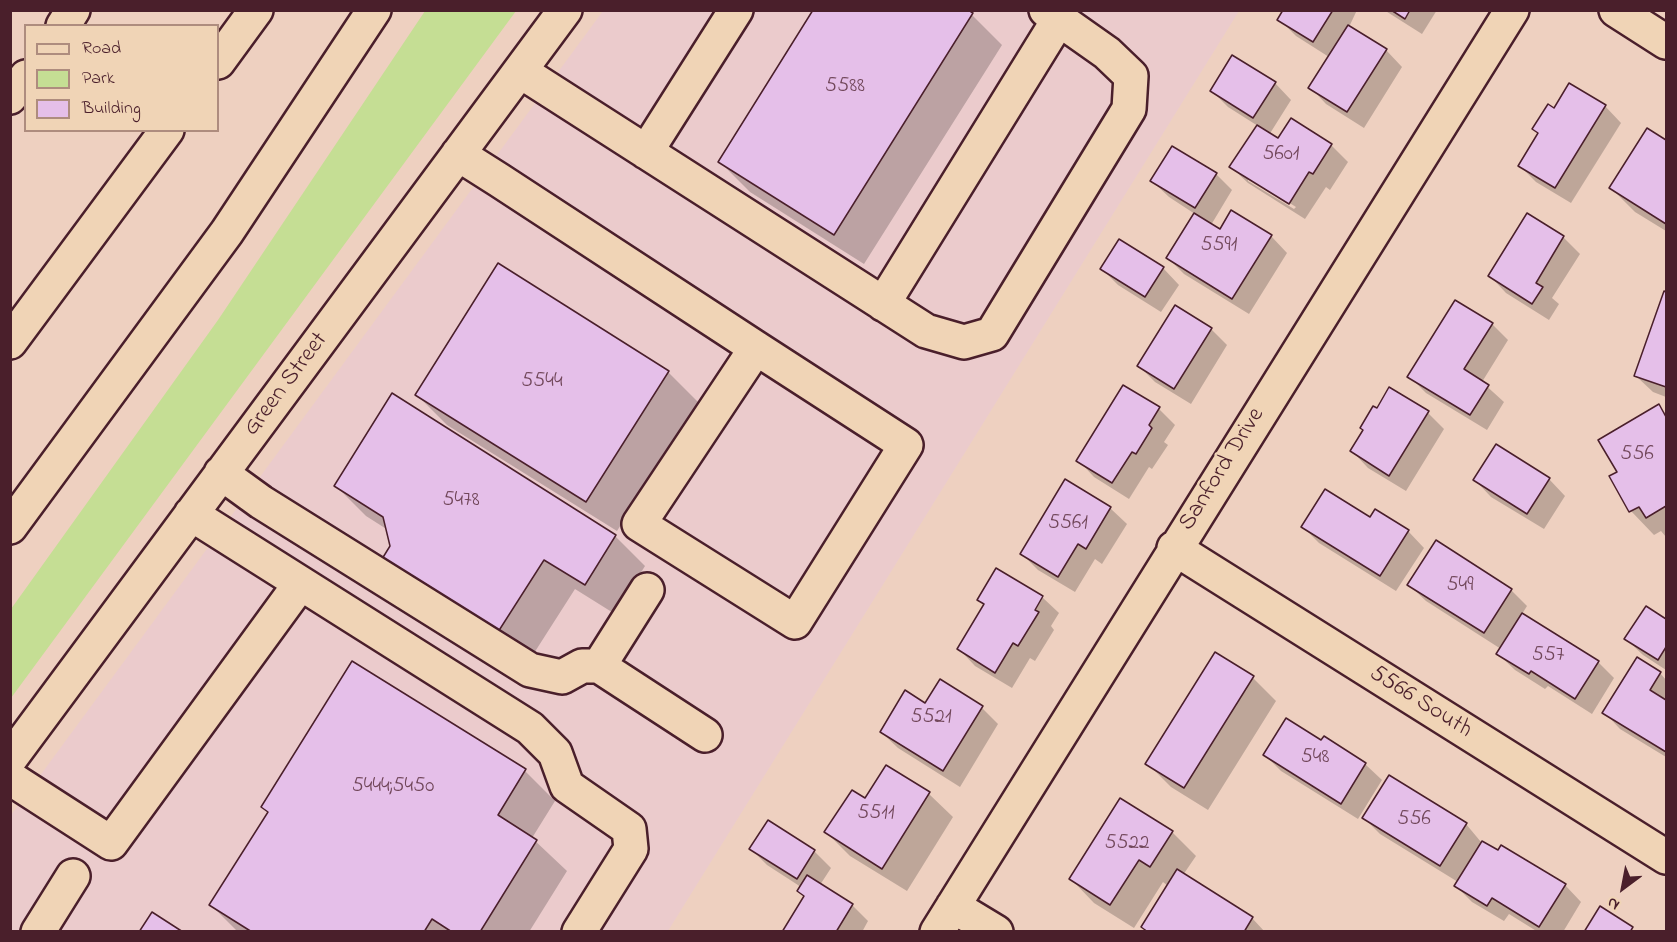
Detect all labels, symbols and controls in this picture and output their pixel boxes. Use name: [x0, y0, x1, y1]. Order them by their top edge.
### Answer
legend: [24, 24, 219, 132]
text: Road: [82, 36, 121, 62]
text: Park: [82, 66, 115, 92]
house number: 5588: [825, 75, 865, 101]
text: Building: [82, 96, 141, 122]
house number: 5601: [1262, 143, 1300, 169]
house number: 5591: [1200, 234, 1238, 260]
street label: Green Street: [239, 327, 335, 443]
house number: 5544: [521, 370, 563, 396]
street label: Sanford Drive: [1174, 403, 1272, 537]
house number: 556: [1620, 443, 1654, 469]
house number: 5478: [442, 489, 480, 515]
house number: 5561: [1048, 512, 1088, 538]
house number: 549: [1447, 574, 1473, 600]
house number: 557: [1532, 644, 1564, 670]
street label: 5566 South: [1363, 660, 1477, 746]
house number: 5521: [910, 706, 952, 732]
house number: 548: [1301, 746, 1329, 772]
house number: 5444;5450: [352, 775, 434, 801]
house number: 5511: [857, 802, 895, 828]
house number: 556: [1397, 808, 1431, 834]
house number: 5522: [1105, 832, 1149, 858]
north arrow: [1593, 858, 1653, 918]
text: N: [1603, 890, 1624, 916]

